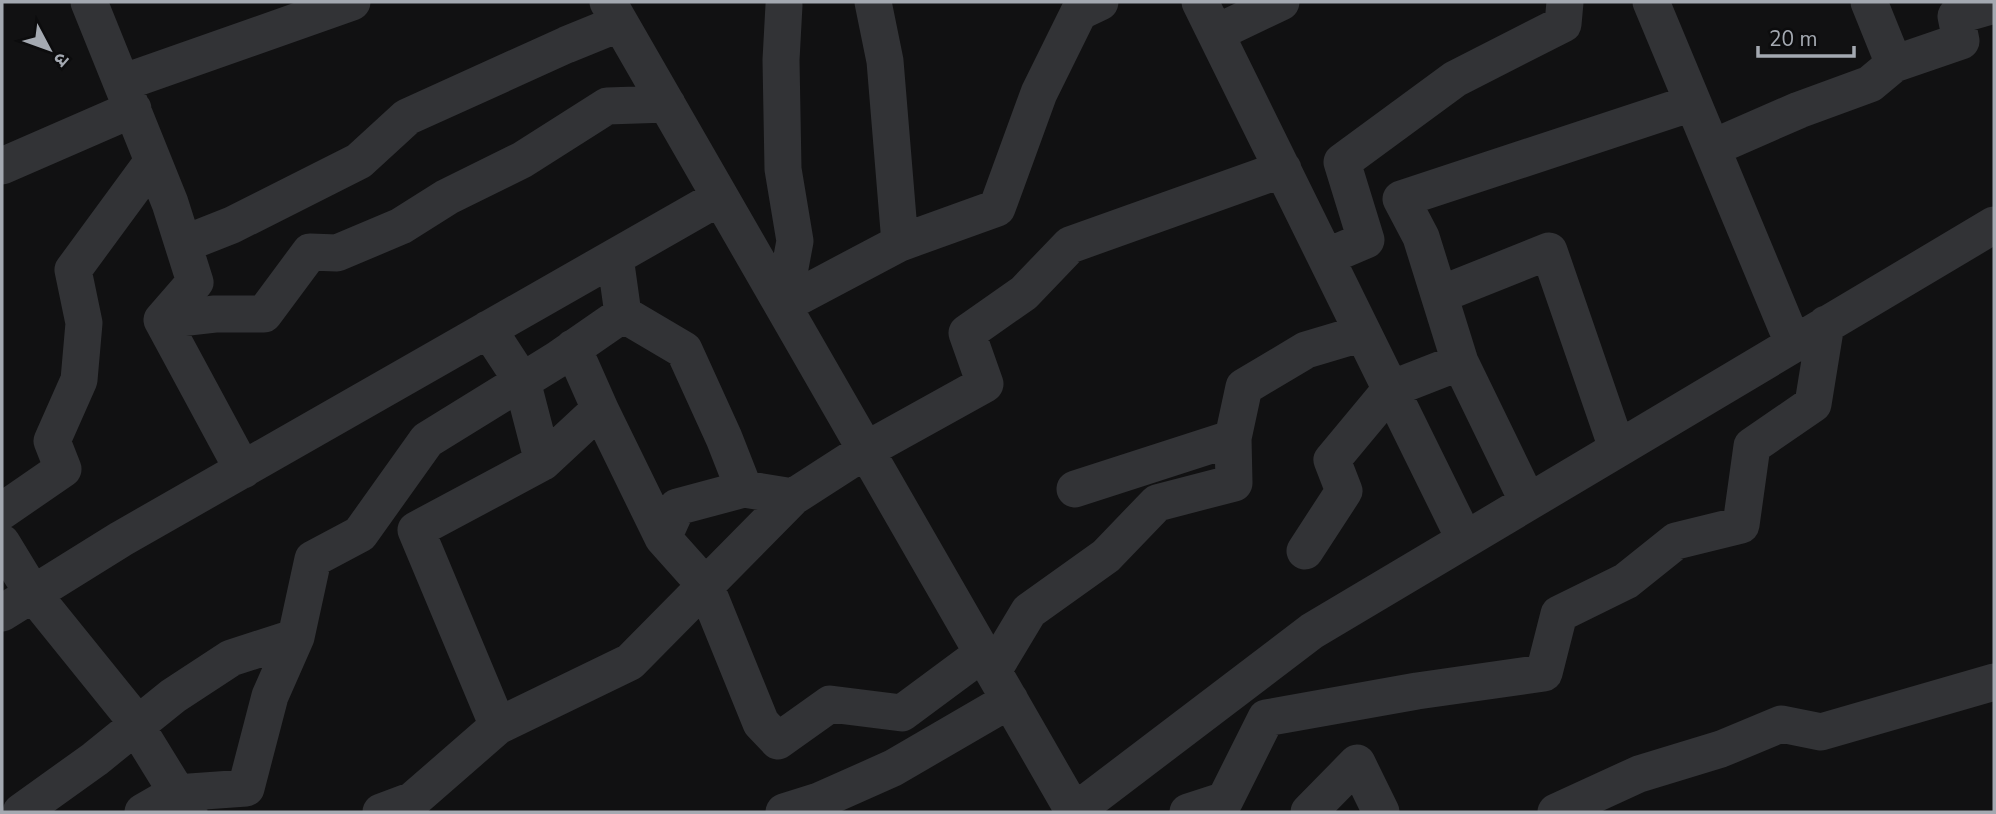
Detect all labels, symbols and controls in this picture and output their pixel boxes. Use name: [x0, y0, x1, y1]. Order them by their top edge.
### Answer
north arrow: [14, 14, 84, 84]
scale bar: [1758, 14, 1854, 58]
text: 20 m: [1769, 25, 1818, 53]
text: उ: [47, 47, 75, 73]

